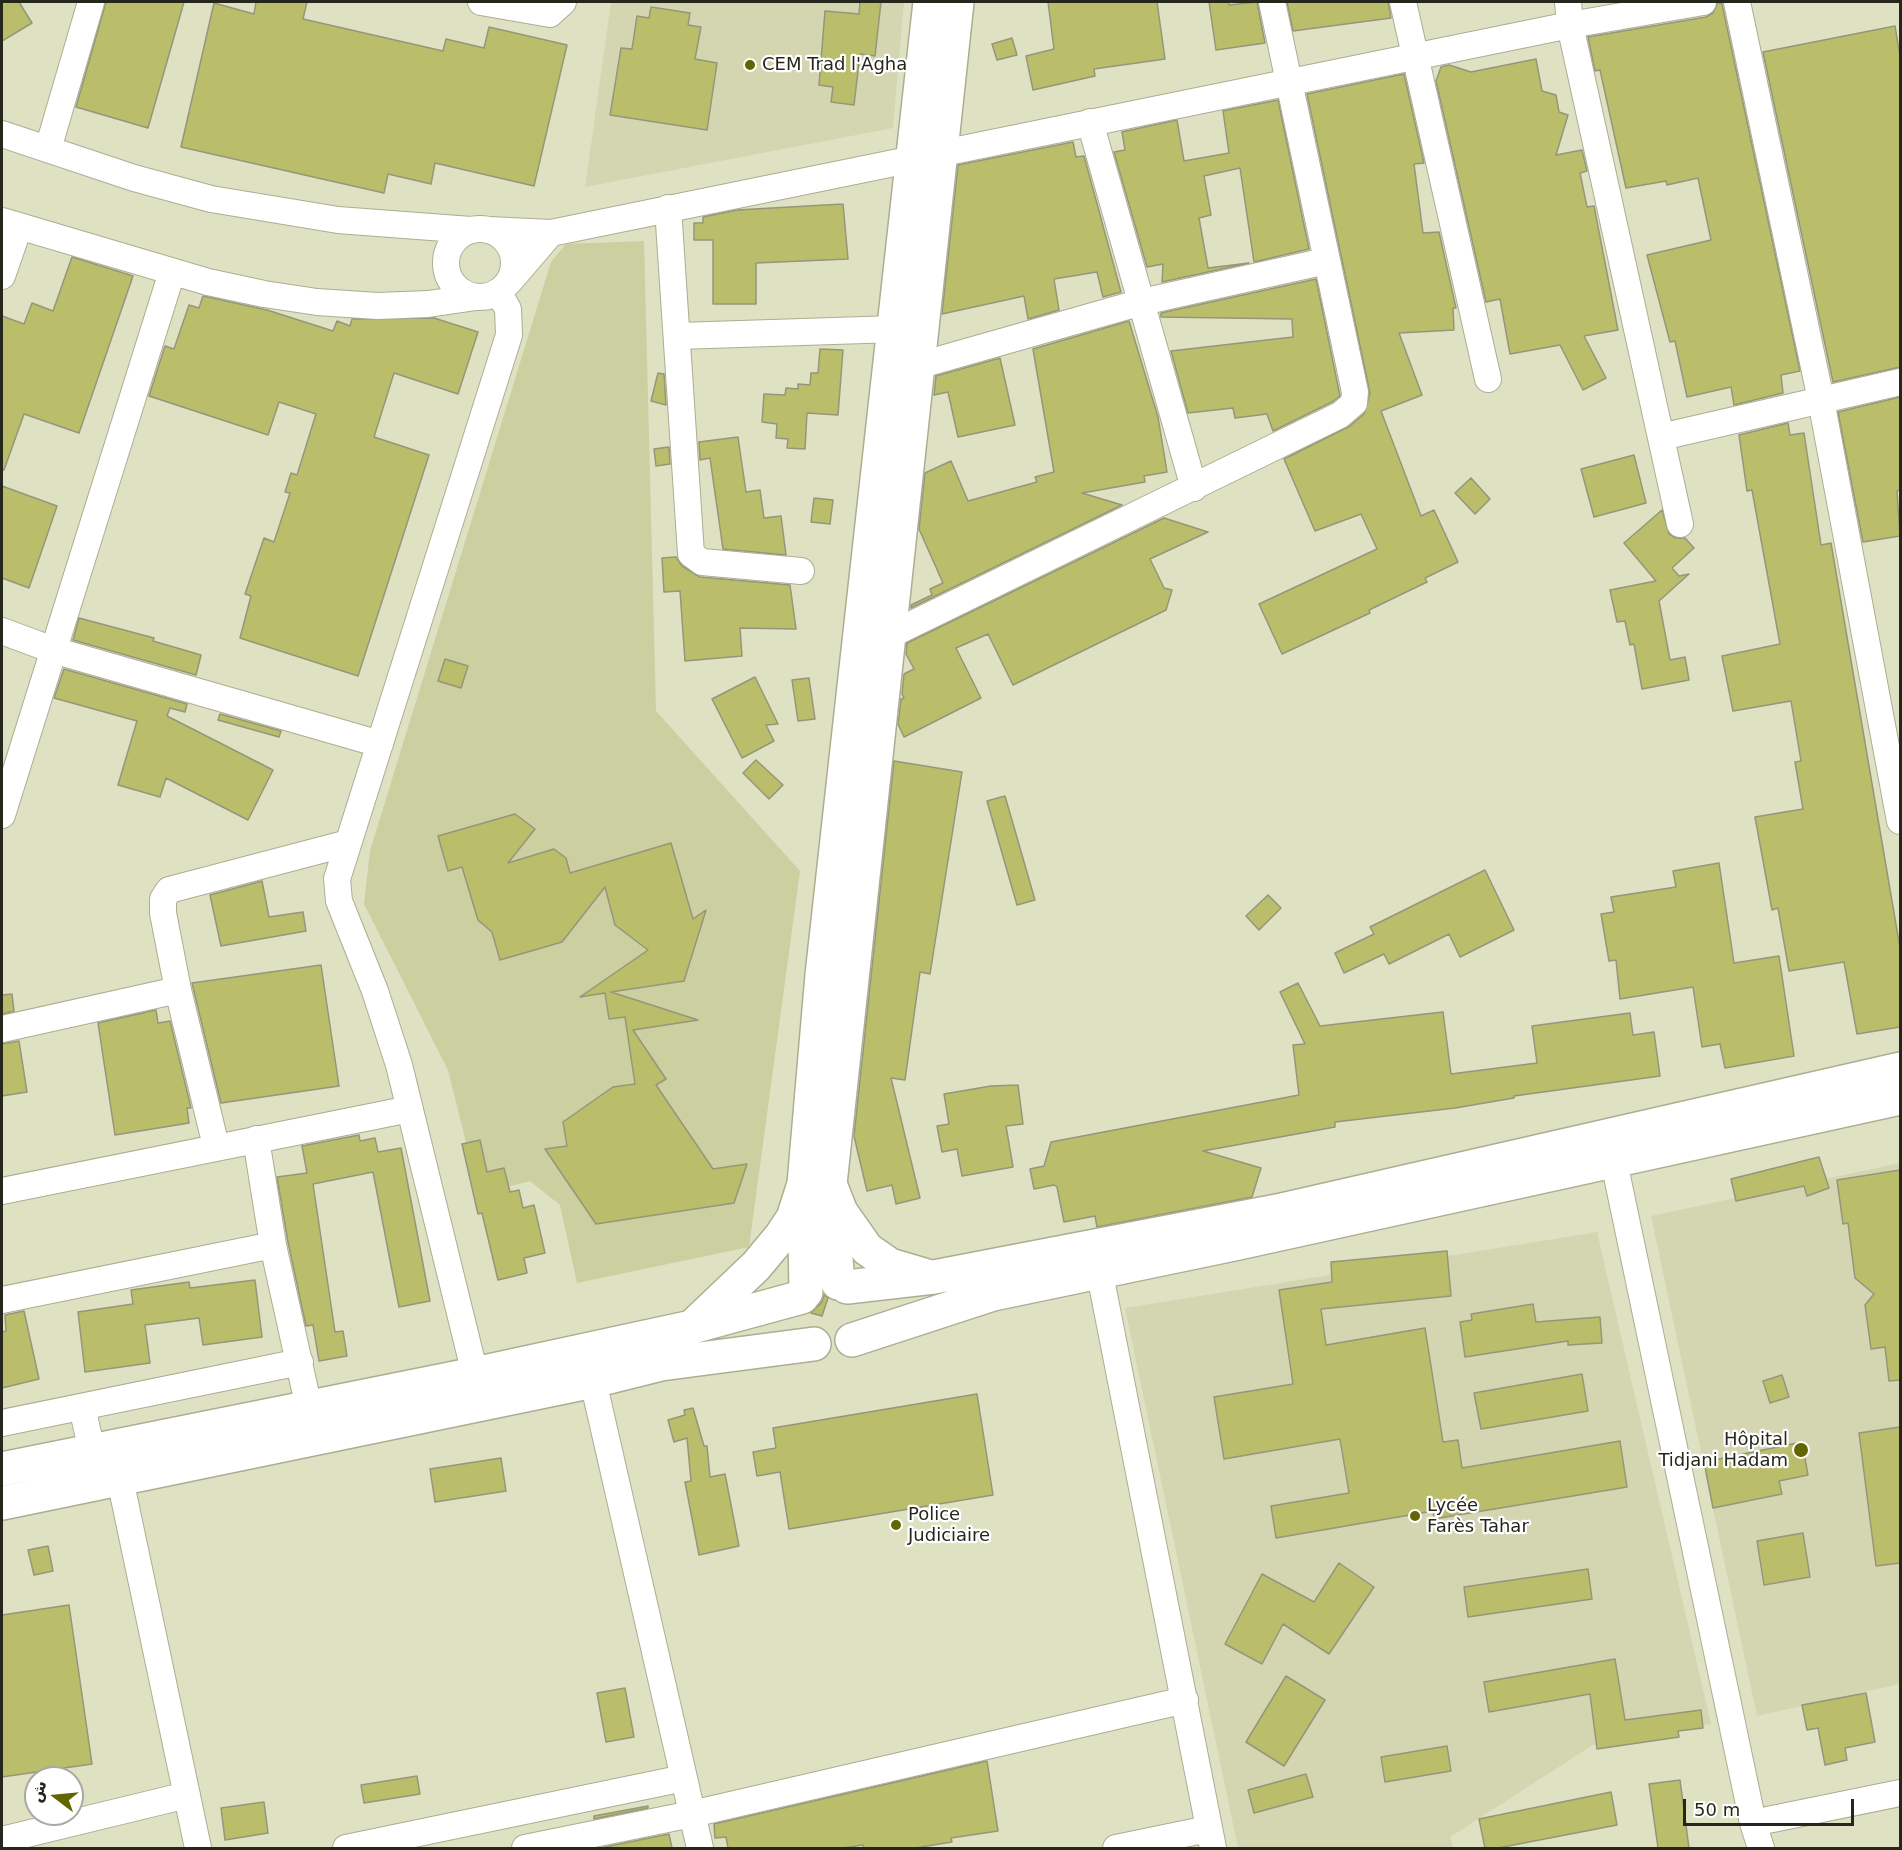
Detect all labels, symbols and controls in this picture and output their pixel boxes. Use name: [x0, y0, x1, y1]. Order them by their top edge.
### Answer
place label: CEM Trad l'Agha: [762, 54, 907, 76]
marker: CEM Trad l'Agha: [743, 58, 757, 72]
place label: Hôpital Tidjani Hadam: [1658, 1429, 1788, 1472]
marker: Hôpital Tidjani Hadam: [1792, 1441, 1810, 1459]
place label: Lycée Farès Tahar: [1427, 1495, 1529, 1538]
place label: Police Judiciaire: [908, 1504, 990, 1546]
marker: Lycée Farès Tahar: [1408, 1509, 1422, 1523]
marker: Police Judiciaire: [889, 1518, 903, 1532]
north arrow: [24, 1766, 84, 1826]
text: ش: [26, 1778, 50, 1805]
scale bar: [1686, 1787, 1857, 1825]
text: 50 m: [1694, 1799, 1740, 1820]

